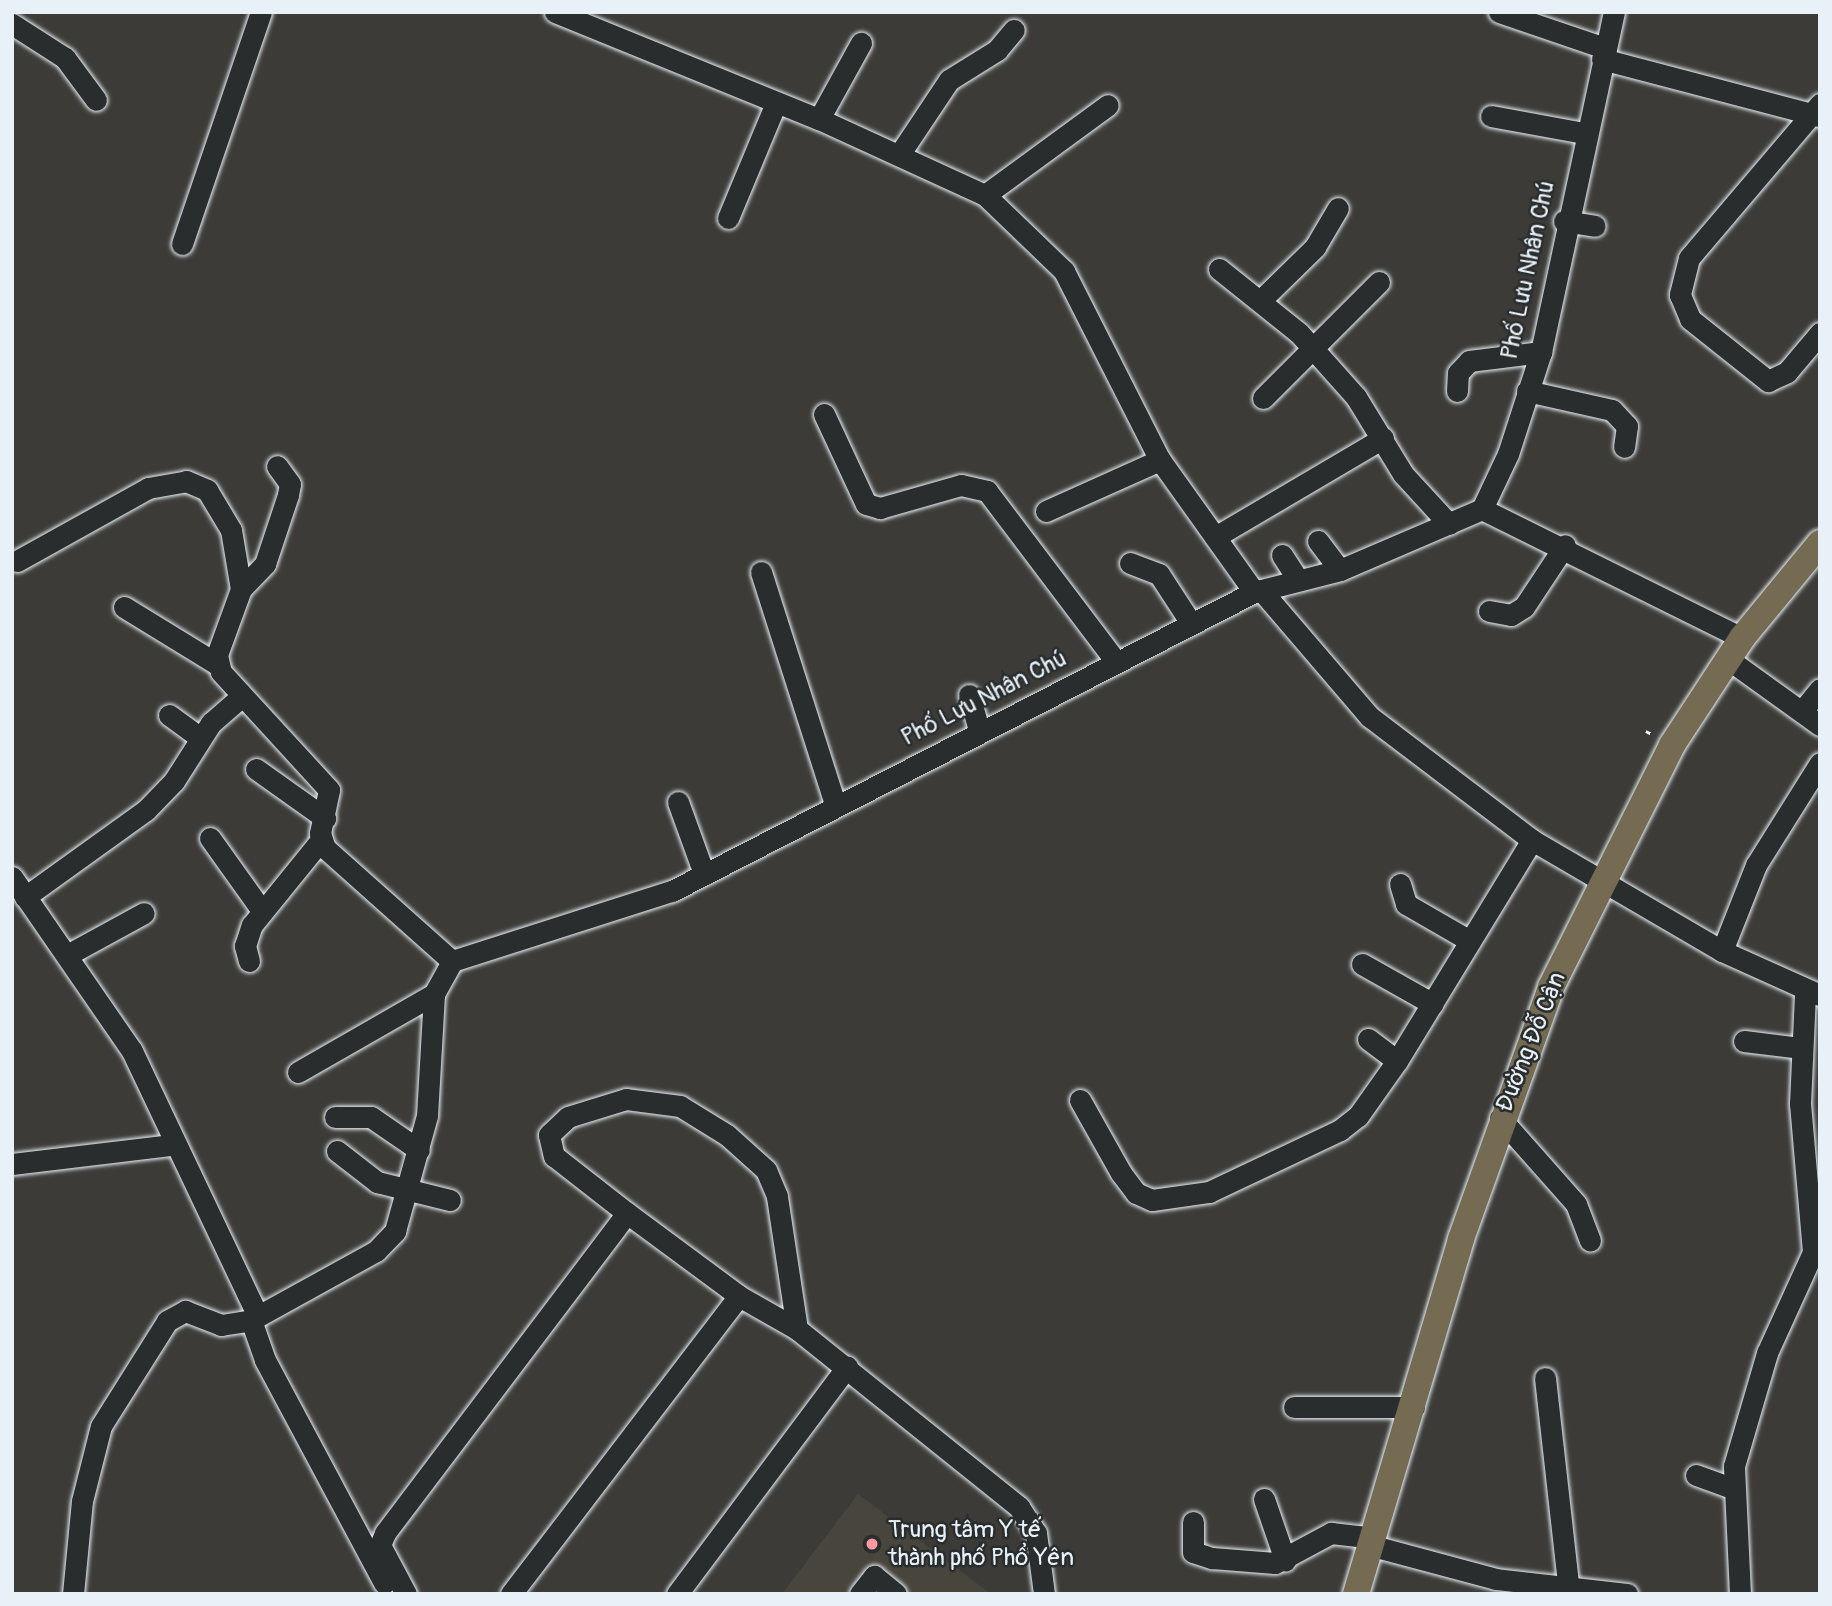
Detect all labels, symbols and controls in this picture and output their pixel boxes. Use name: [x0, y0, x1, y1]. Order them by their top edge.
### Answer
street label: Phố Lưu Nhân Chú: [1495, 178, 1561, 362]
street label: Phố Lưu Nhân Chú: [896, 644, 1072, 752]
street label: Đường Đỗ Cận: [1490, 968, 1572, 1116]
place label: Trung tâm Y tế thành phố Phổ Yên: [888, 1516, 1074, 1572]
marker: Trung tâm Y tế thành phố Phổ Yên: [862, 1534, 882, 1554]

